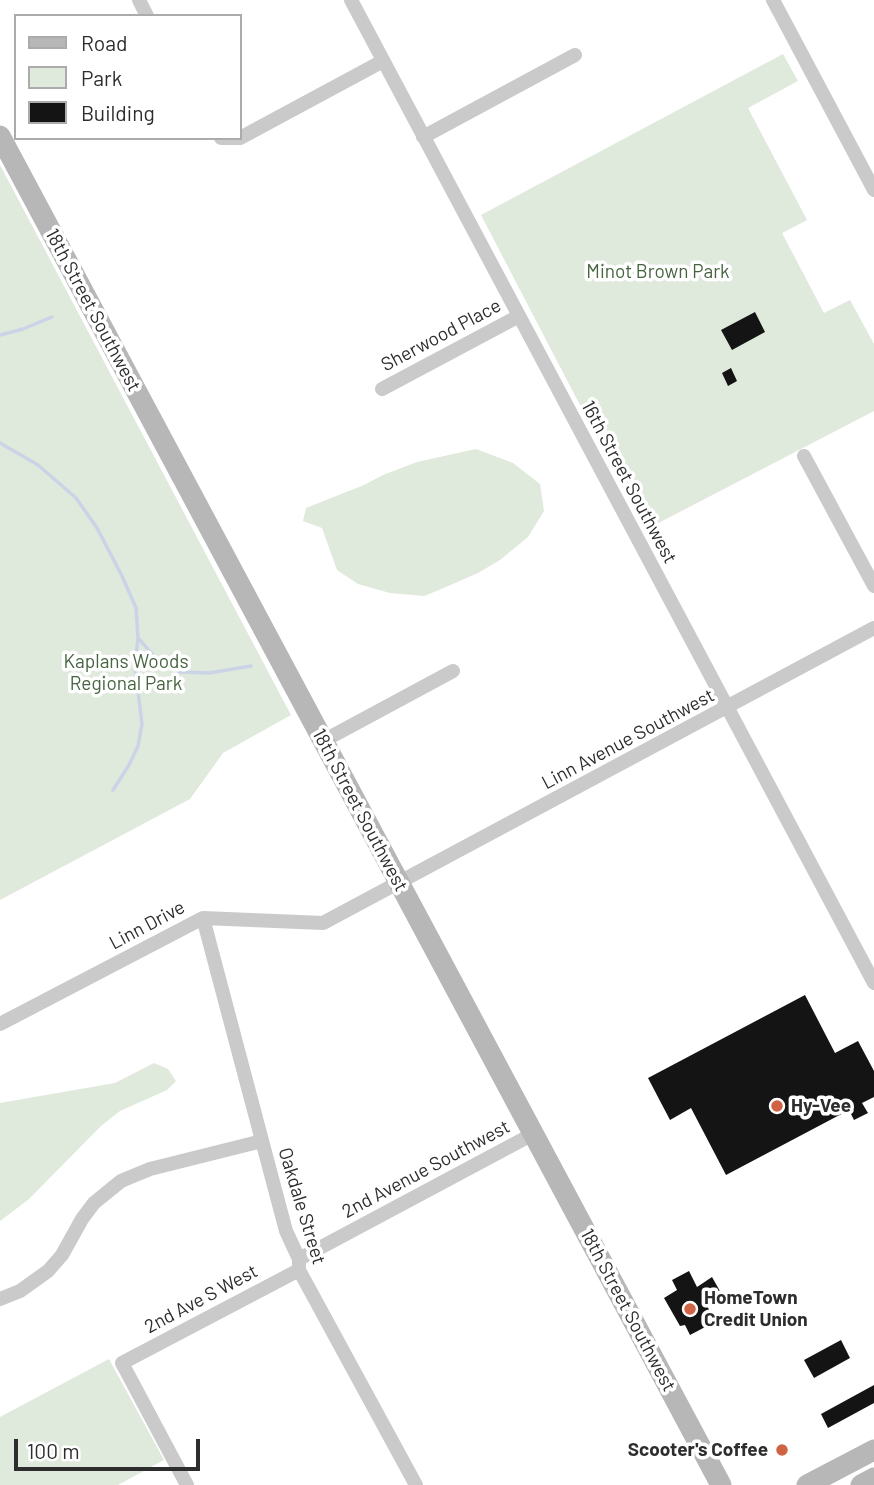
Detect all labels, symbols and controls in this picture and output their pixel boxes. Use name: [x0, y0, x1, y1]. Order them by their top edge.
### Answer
legend: [14, 14, 242, 140]
text: Road: [81, 30, 127, 55]
text: Park: [81, 65, 122, 90]
text: Building: [81, 100, 155, 125]
street label: 18th Street Southwest: [40, 225, 146, 395]
park label: Minot Brown Park: [586, 261, 730, 283]
street label: Sherwood Place: [377, 294, 505, 376]
street label: 16th Street Southwest: [576, 397, 682, 567]
park label: Kaplans Woods Regional Park: [63, 651, 189, 695]
street label: Linn Avenue Southwest: [538, 684, 718, 794]
street label: 18th Street Southwest: [307, 725, 413, 895]
street label: Linn Drive: [105, 896, 189, 954]
place label: Hy-Vee: [791, 1095, 851, 1117]
marker: Hy-Vee: [769, 1098, 785, 1114]
street label: 2nd Avenue Southwest: [338, 1115, 514, 1223]
street label: Oakdale Street: [273, 1145, 331, 1267]
street label: 18th Street Southwest: [575, 1225, 681, 1395]
street label: 2nd Ave S West: [141, 1260, 261, 1338]
place label: HomeTown Credit Union: [704, 1287, 808, 1331]
marker: HomeTown Credit Union: [682, 1301, 698, 1317]
scale bar: [18, 1426, 203, 1470]
text: 100 m: [27, 1438, 80, 1463]
place label: Scooter's Coffee: [628, 1439, 768, 1461]
marker: Scooter's Coffee: [774, 1442, 790, 1458]

